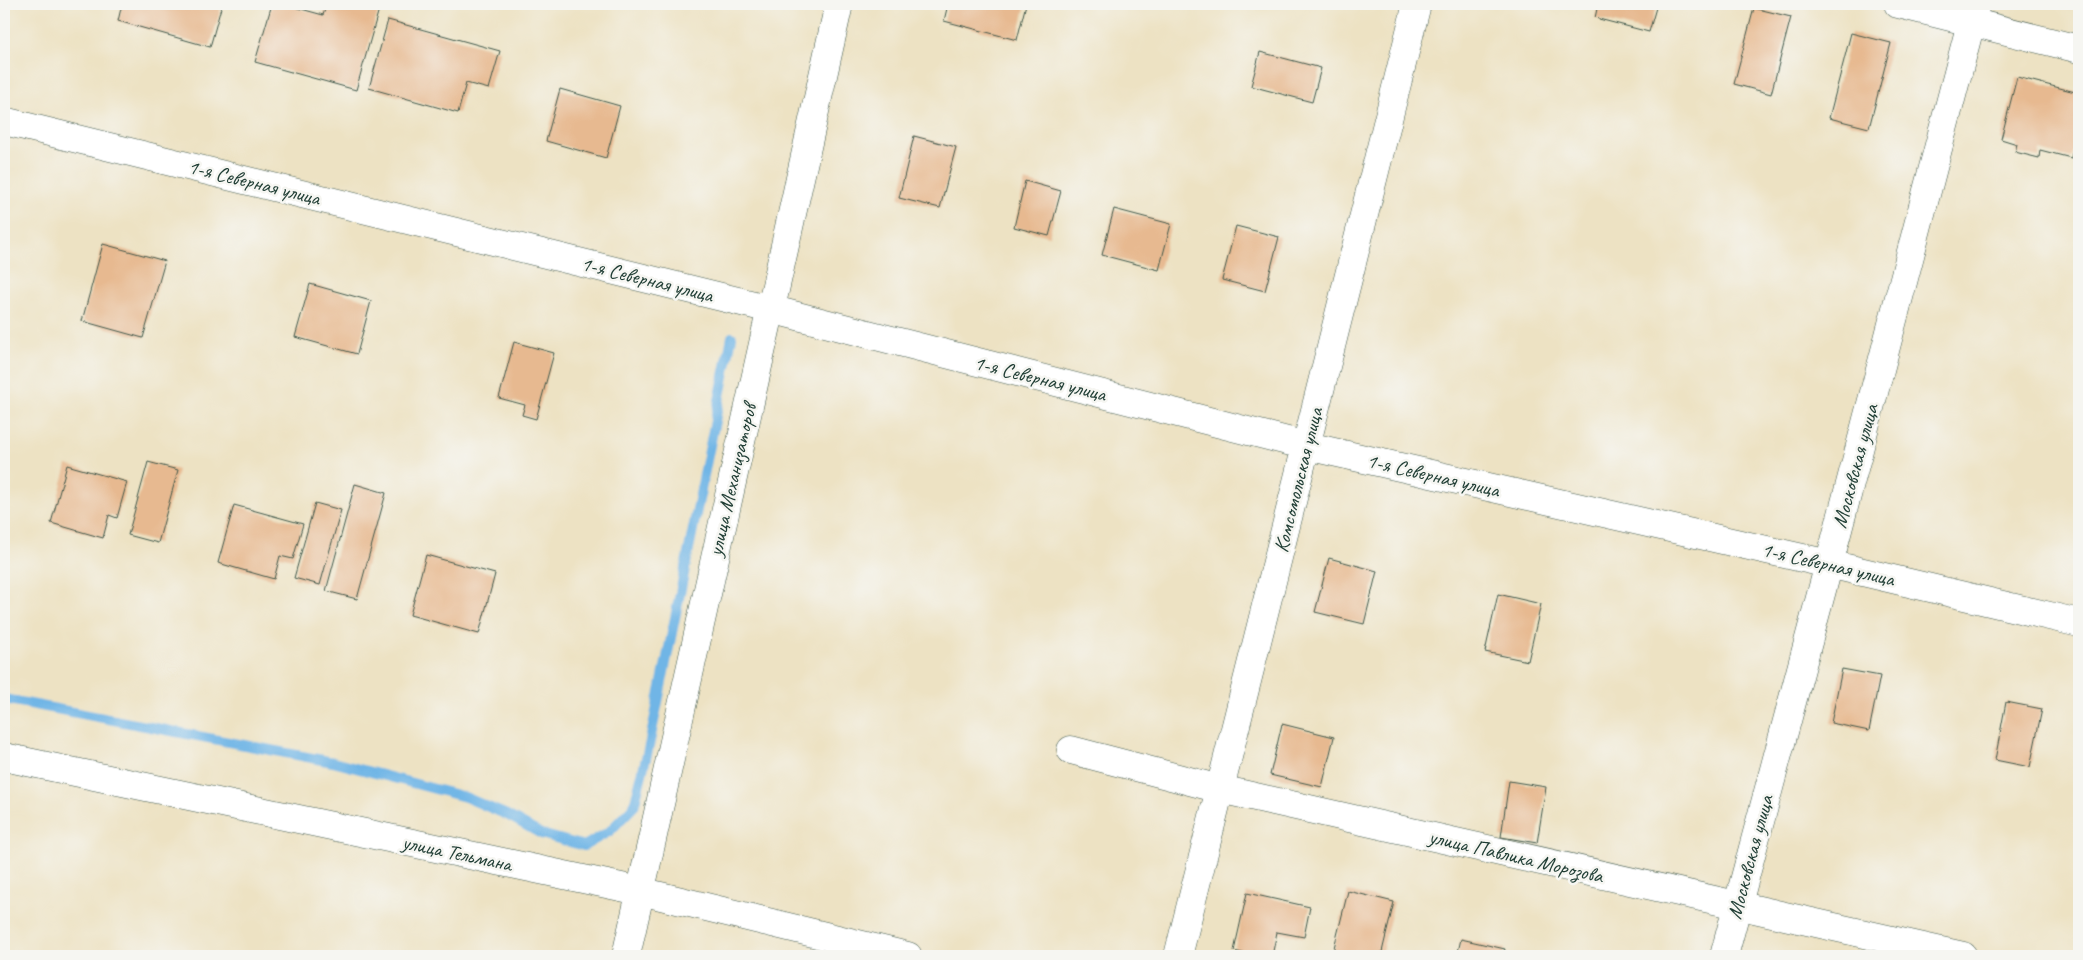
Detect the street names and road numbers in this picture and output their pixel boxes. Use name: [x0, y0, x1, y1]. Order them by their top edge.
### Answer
street label: 1-я Северная улица: [185, 153, 324, 211]
street label: 1-я Северная улица: [578, 250, 717, 308]
street label: 1-я Северная улица: [971, 349, 1110, 407]
street label: улица Механизаторов: [701, 398, 763, 561]
street label: Московская улица: [1826, 399, 1884, 531]
street label: Комсомольская улица: [1267, 404, 1329, 555]
street label: 1-я Северная улица: [1364, 447, 1503, 503]
street label: 1-я Северная улица: [1759, 536, 1898, 592]
street label: Московская улица: [1721, 790, 1779, 922]
street label: улица Павлика Морозова: [1424, 823, 1607, 890]
street label: улица Тельмана: [398, 828, 516, 878]

